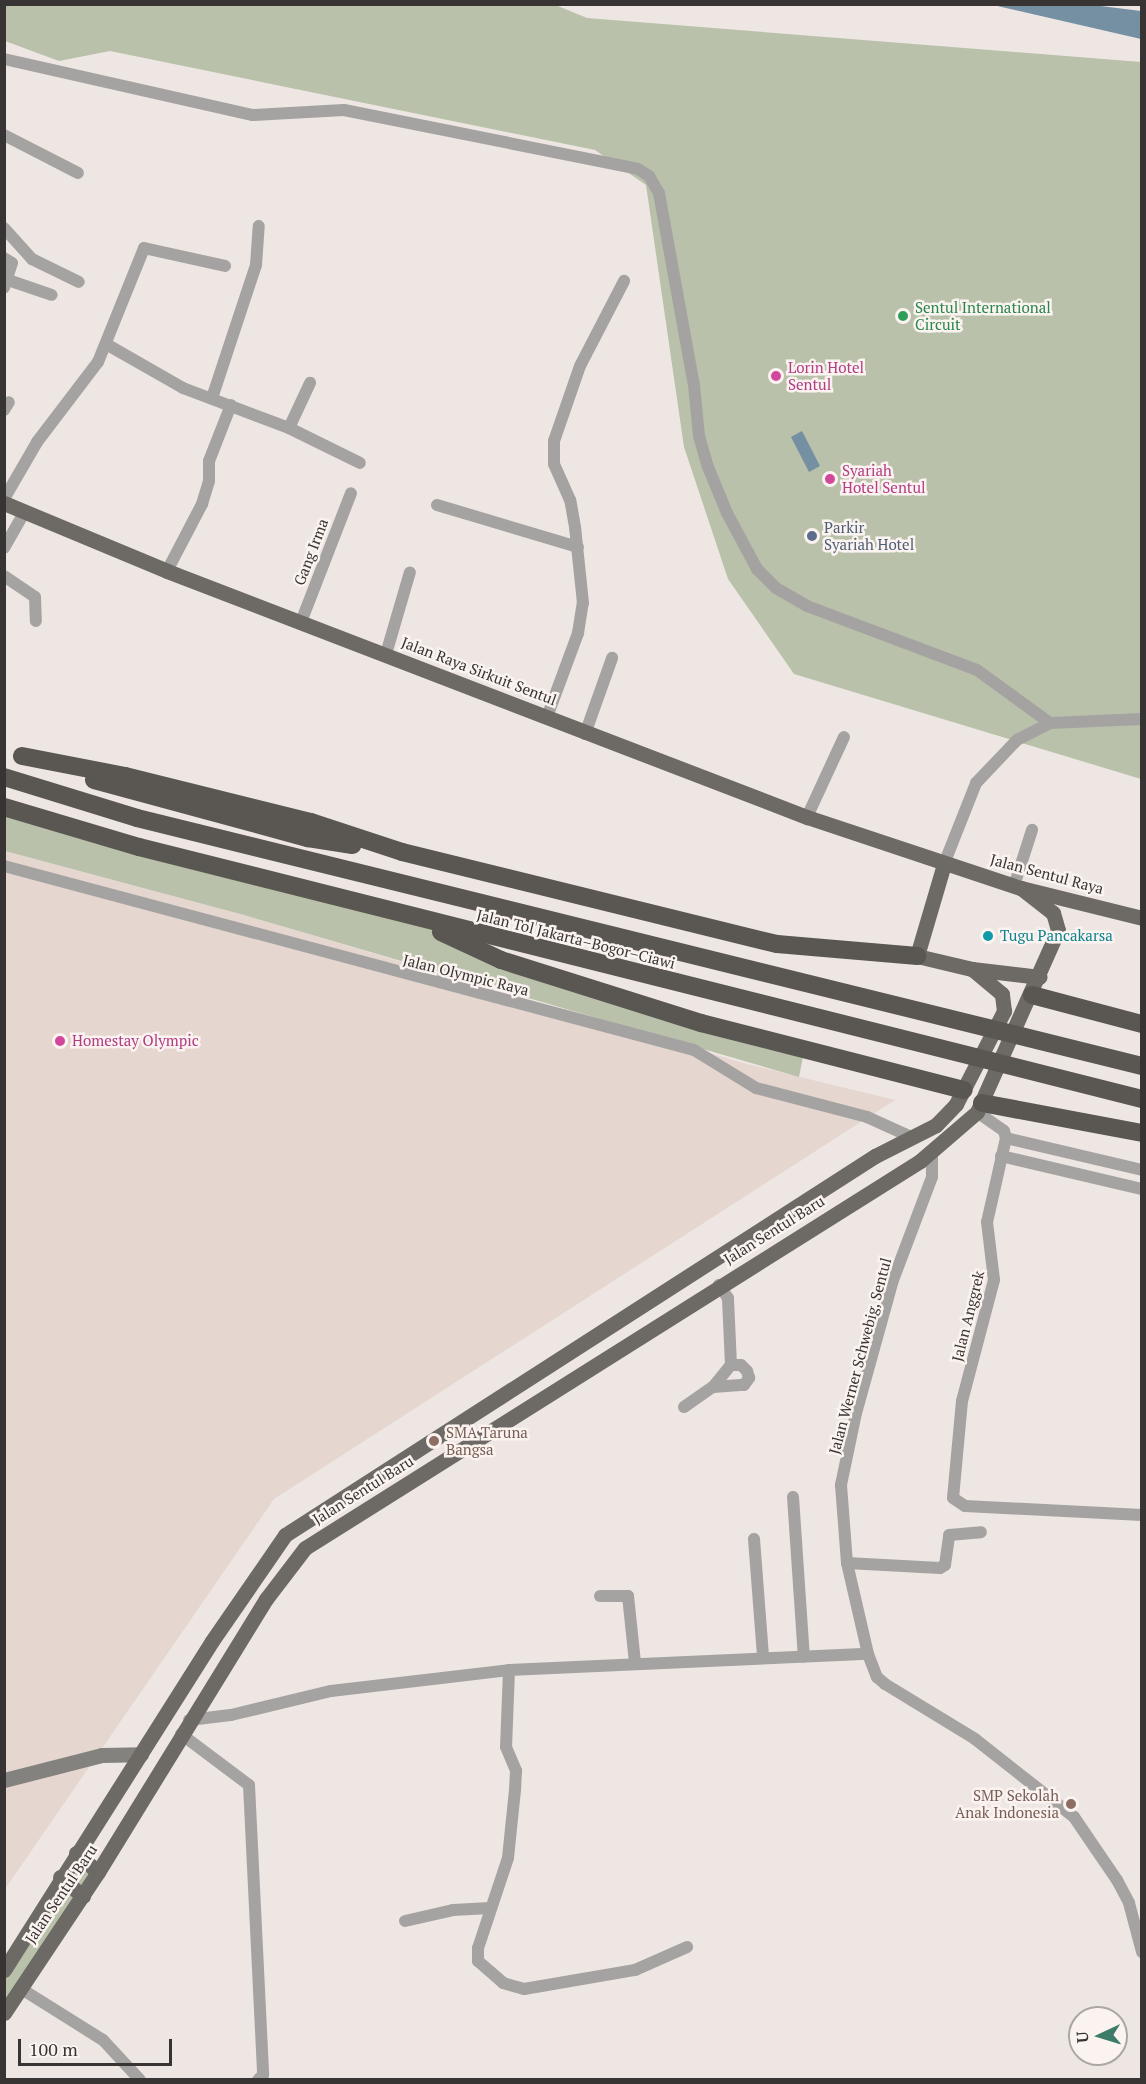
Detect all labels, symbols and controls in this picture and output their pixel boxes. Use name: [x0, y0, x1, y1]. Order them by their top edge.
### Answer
place label: Sentul International Circuit: [915, 298, 1051, 333]
marker: Sentul International Circuit: [896, 309, 910, 323]
place label: Lorin Hotel Sentul: [788, 358, 864, 393]
marker: Lorin Hotel Sentul: [769, 369, 783, 383]
place label: Syariah Hotel Sentul: [842, 461, 926, 496]
marker: Syariah Hotel Sentul: [823, 472, 837, 486]
street label: Gang Irma: [290, 516, 332, 588]
place label: Parkir Syariah Hotel: [824, 518, 914, 553]
marker: Parkir Syariah Hotel: [805, 529, 819, 543]
street label: Jalan Raya Sirkuit Sentul: [399, 633, 559, 709]
street label: Jalan Sentul Raya: [988, 850, 1106, 898]
street label: Jalan Tol Jakarta–Bogor–Ciawi: [475, 906, 677, 972]
place label: Tugu Pancakarsa: [1000, 927, 1113, 945]
marker: Tugu Pancakarsa: [981, 929, 995, 943]
street label: Jalan Olympic Raya: [401, 951, 531, 999]
place label: Homestay Olympic: [72, 1032, 199, 1050]
marker: Homestay Olympic: [53, 1034, 67, 1048]
street label: Jalan Sentul Baru: [720, 1192, 828, 1268]
street label: Jalan Werner Schwebig, Sentul: [825, 1255, 895, 1457]
street label: Jalan Anggrek: [948, 1269, 988, 1363]
place label: SMA Taruna Bangsa: [446, 1423, 528, 1458]
marker: SMA Taruna Bangsa: [427, 1434, 441, 1448]
street label: Jalan Sentul Baru: [309, 1452, 417, 1528]
place label: SMP Sekolah Anak Indonesia: [955, 1786, 1059, 1821]
marker: SMP Sekolah Anak Indonesia: [1064, 1797, 1078, 1811]
street label: Jalan Sentul Baru: [21, 1841, 101, 1947]
north arrow: [1068, 2006, 1128, 2066]
scale bar: [21, 2027, 176, 2065]
text: U: [1071, 2031, 1093, 2044]
text: 100 m: [29, 2037, 78, 2061]

